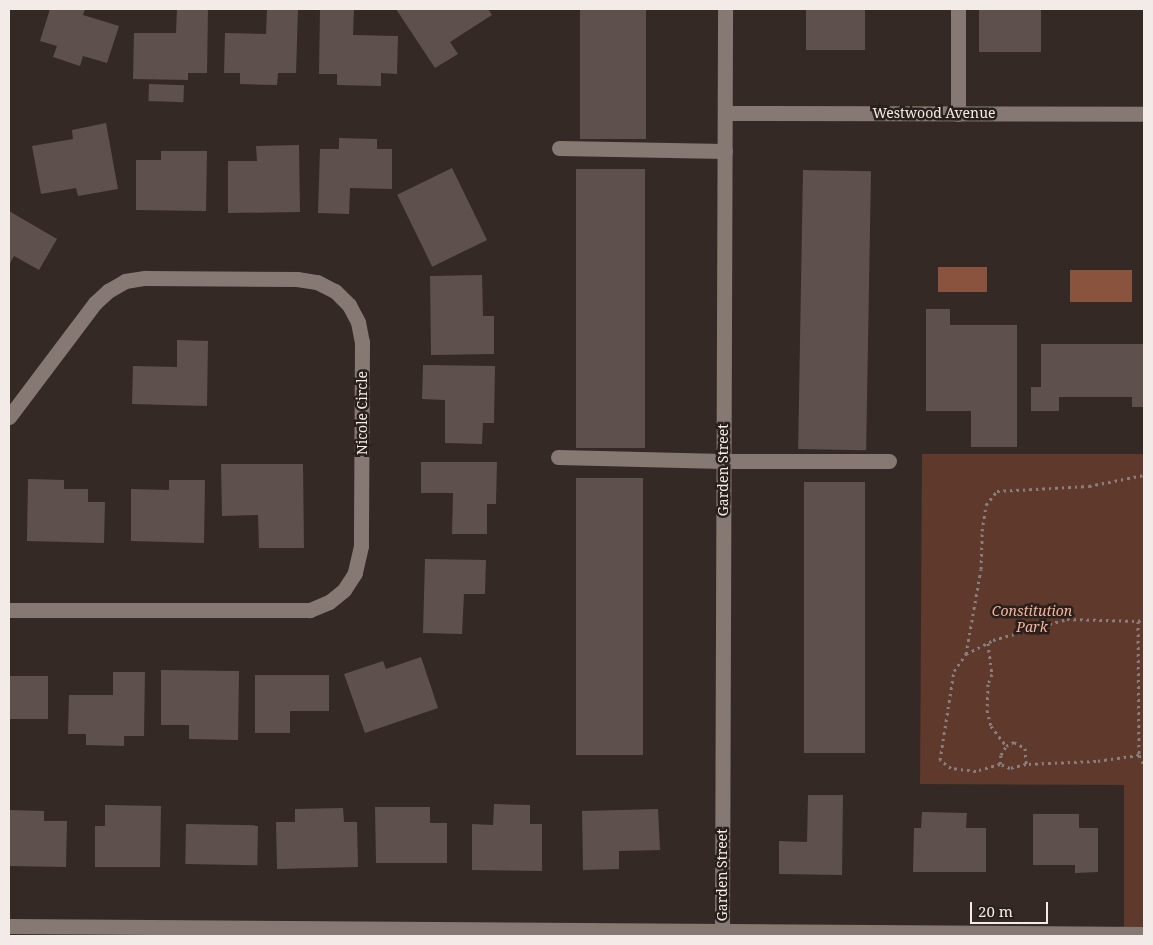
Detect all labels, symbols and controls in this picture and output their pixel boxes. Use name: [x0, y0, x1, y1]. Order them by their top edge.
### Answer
street label: Westwood Avenue: [872, 105, 996, 121]
street label: Nicole Circle: [354, 371, 370, 455]
street label: Garden Street: [715, 424, 731, 516]
park label: Constitution Park: [992, 603, 1072, 636]
street label: Garden Street: [714, 829, 730, 921]
scale bar: [973, 892, 1050, 924]
text: 20 m: [978, 901, 1013, 921]

